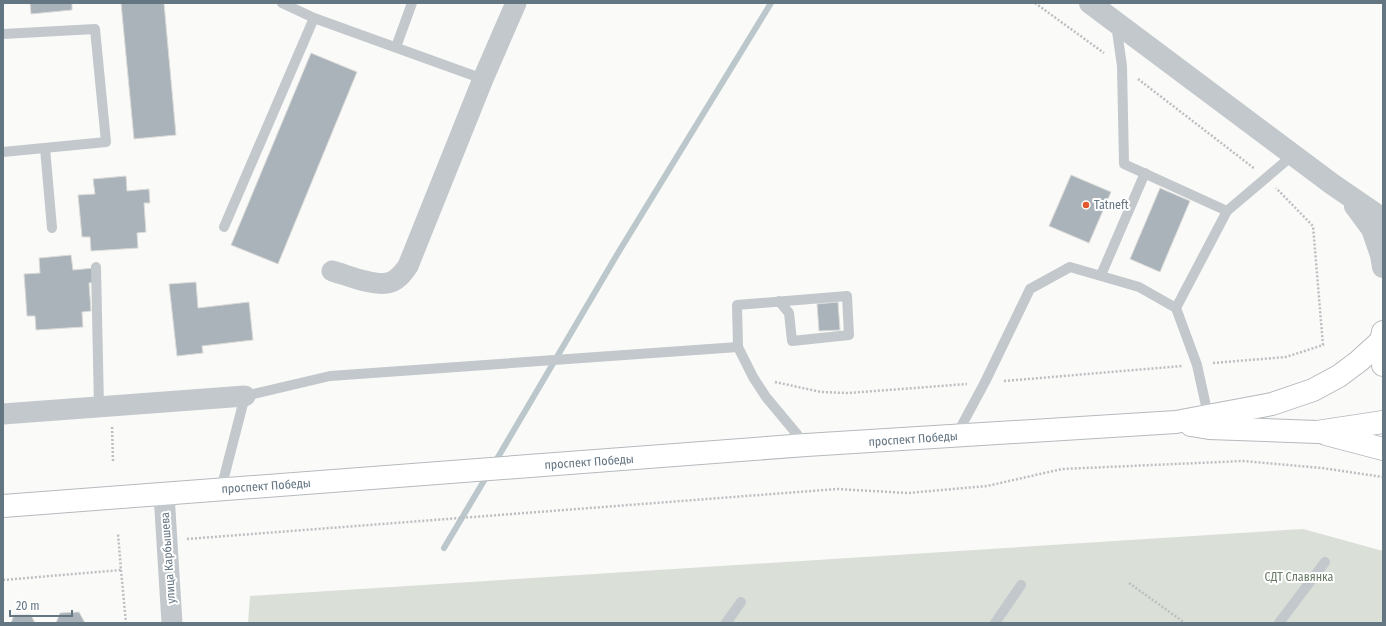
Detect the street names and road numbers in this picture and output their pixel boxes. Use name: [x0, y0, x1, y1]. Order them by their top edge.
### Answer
street label: проспект Победы: [868, 429, 958, 449]
street label: проспект Победы: [544, 452, 634, 472]
street label: проспект Победы: [221, 476, 311, 496]
street label: улица Карбышева: [158, 512, 178, 604]

